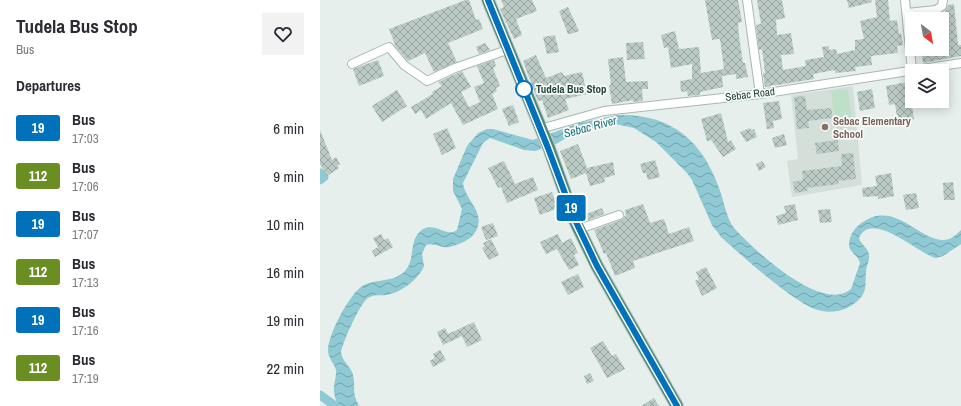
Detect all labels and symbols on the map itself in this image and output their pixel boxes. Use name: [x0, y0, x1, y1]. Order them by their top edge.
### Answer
north arrow: [905, 12, 949, 56]
marker: Tudela Bus Stop: [515, 80, 533, 98]
place label: Tudela Bus Stop: [536, 82, 607, 96]
street label: Sebac Road: [725, 84, 775, 104]
water label: Sebac River: [562, 112, 619, 142]
place label: Sebac Elementary School: [833, 114, 911, 141]
marker: Sebac Elementary School: [820, 122, 830, 132]
line badge: 19: [553, 195, 589, 221]

